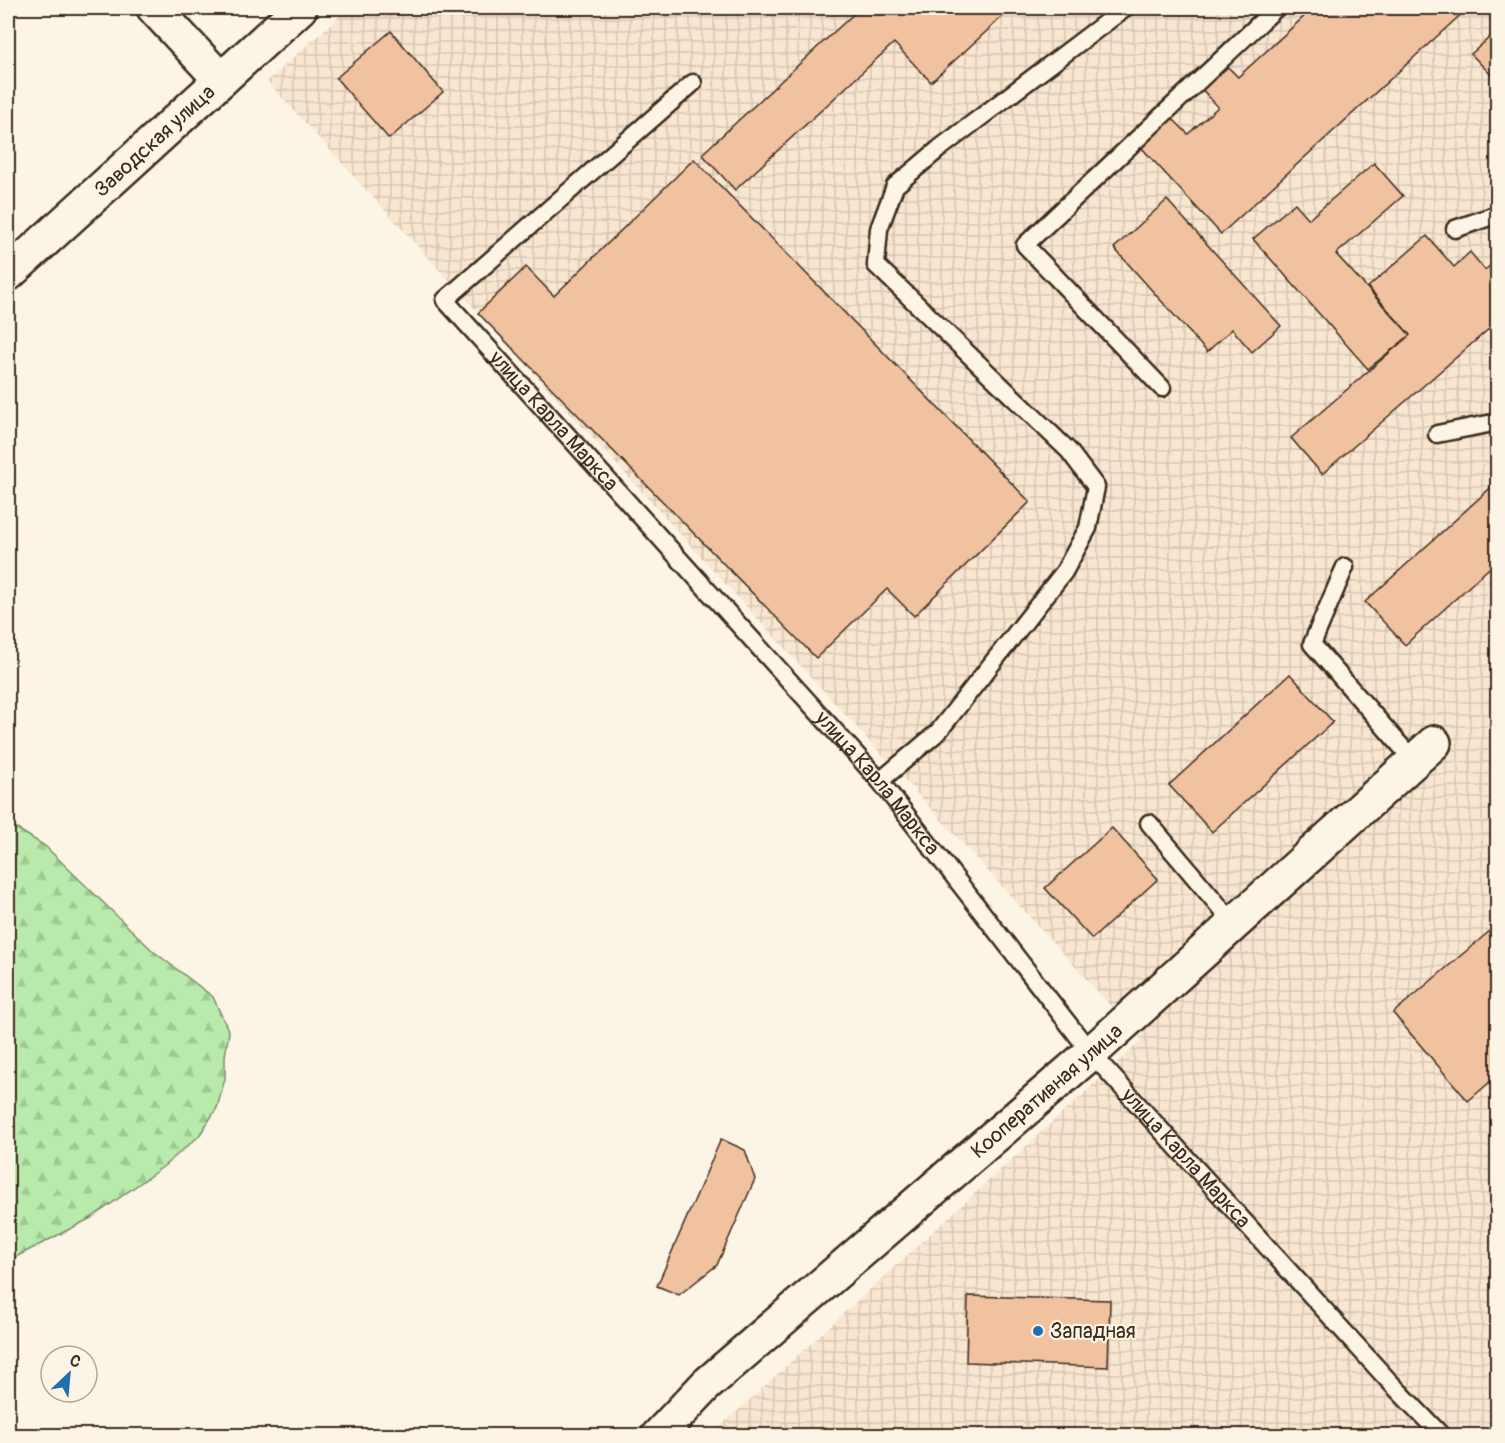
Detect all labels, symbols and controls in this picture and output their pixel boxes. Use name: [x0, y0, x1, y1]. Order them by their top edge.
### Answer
street label: Заводская улица: [88, 79, 221, 203]
street label: улица Карла Маркса: [483, 344, 624, 496]
street label: улица Карла Маркса: [809, 704, 946, 860]
street label: Кооперативная улица: [965, 1018, 1128, 1164]
street label: улица Карла Маркса: [1115, 1081, 1257, 1234]
place label: Западная: [1050, 1318, 1136, 1345]
marker: Западная: [1031, 1324, 1045, 1338]
north arrow: [39, 1344, 99, 1404]
text: С: [66, 1350, 84, 1373]

